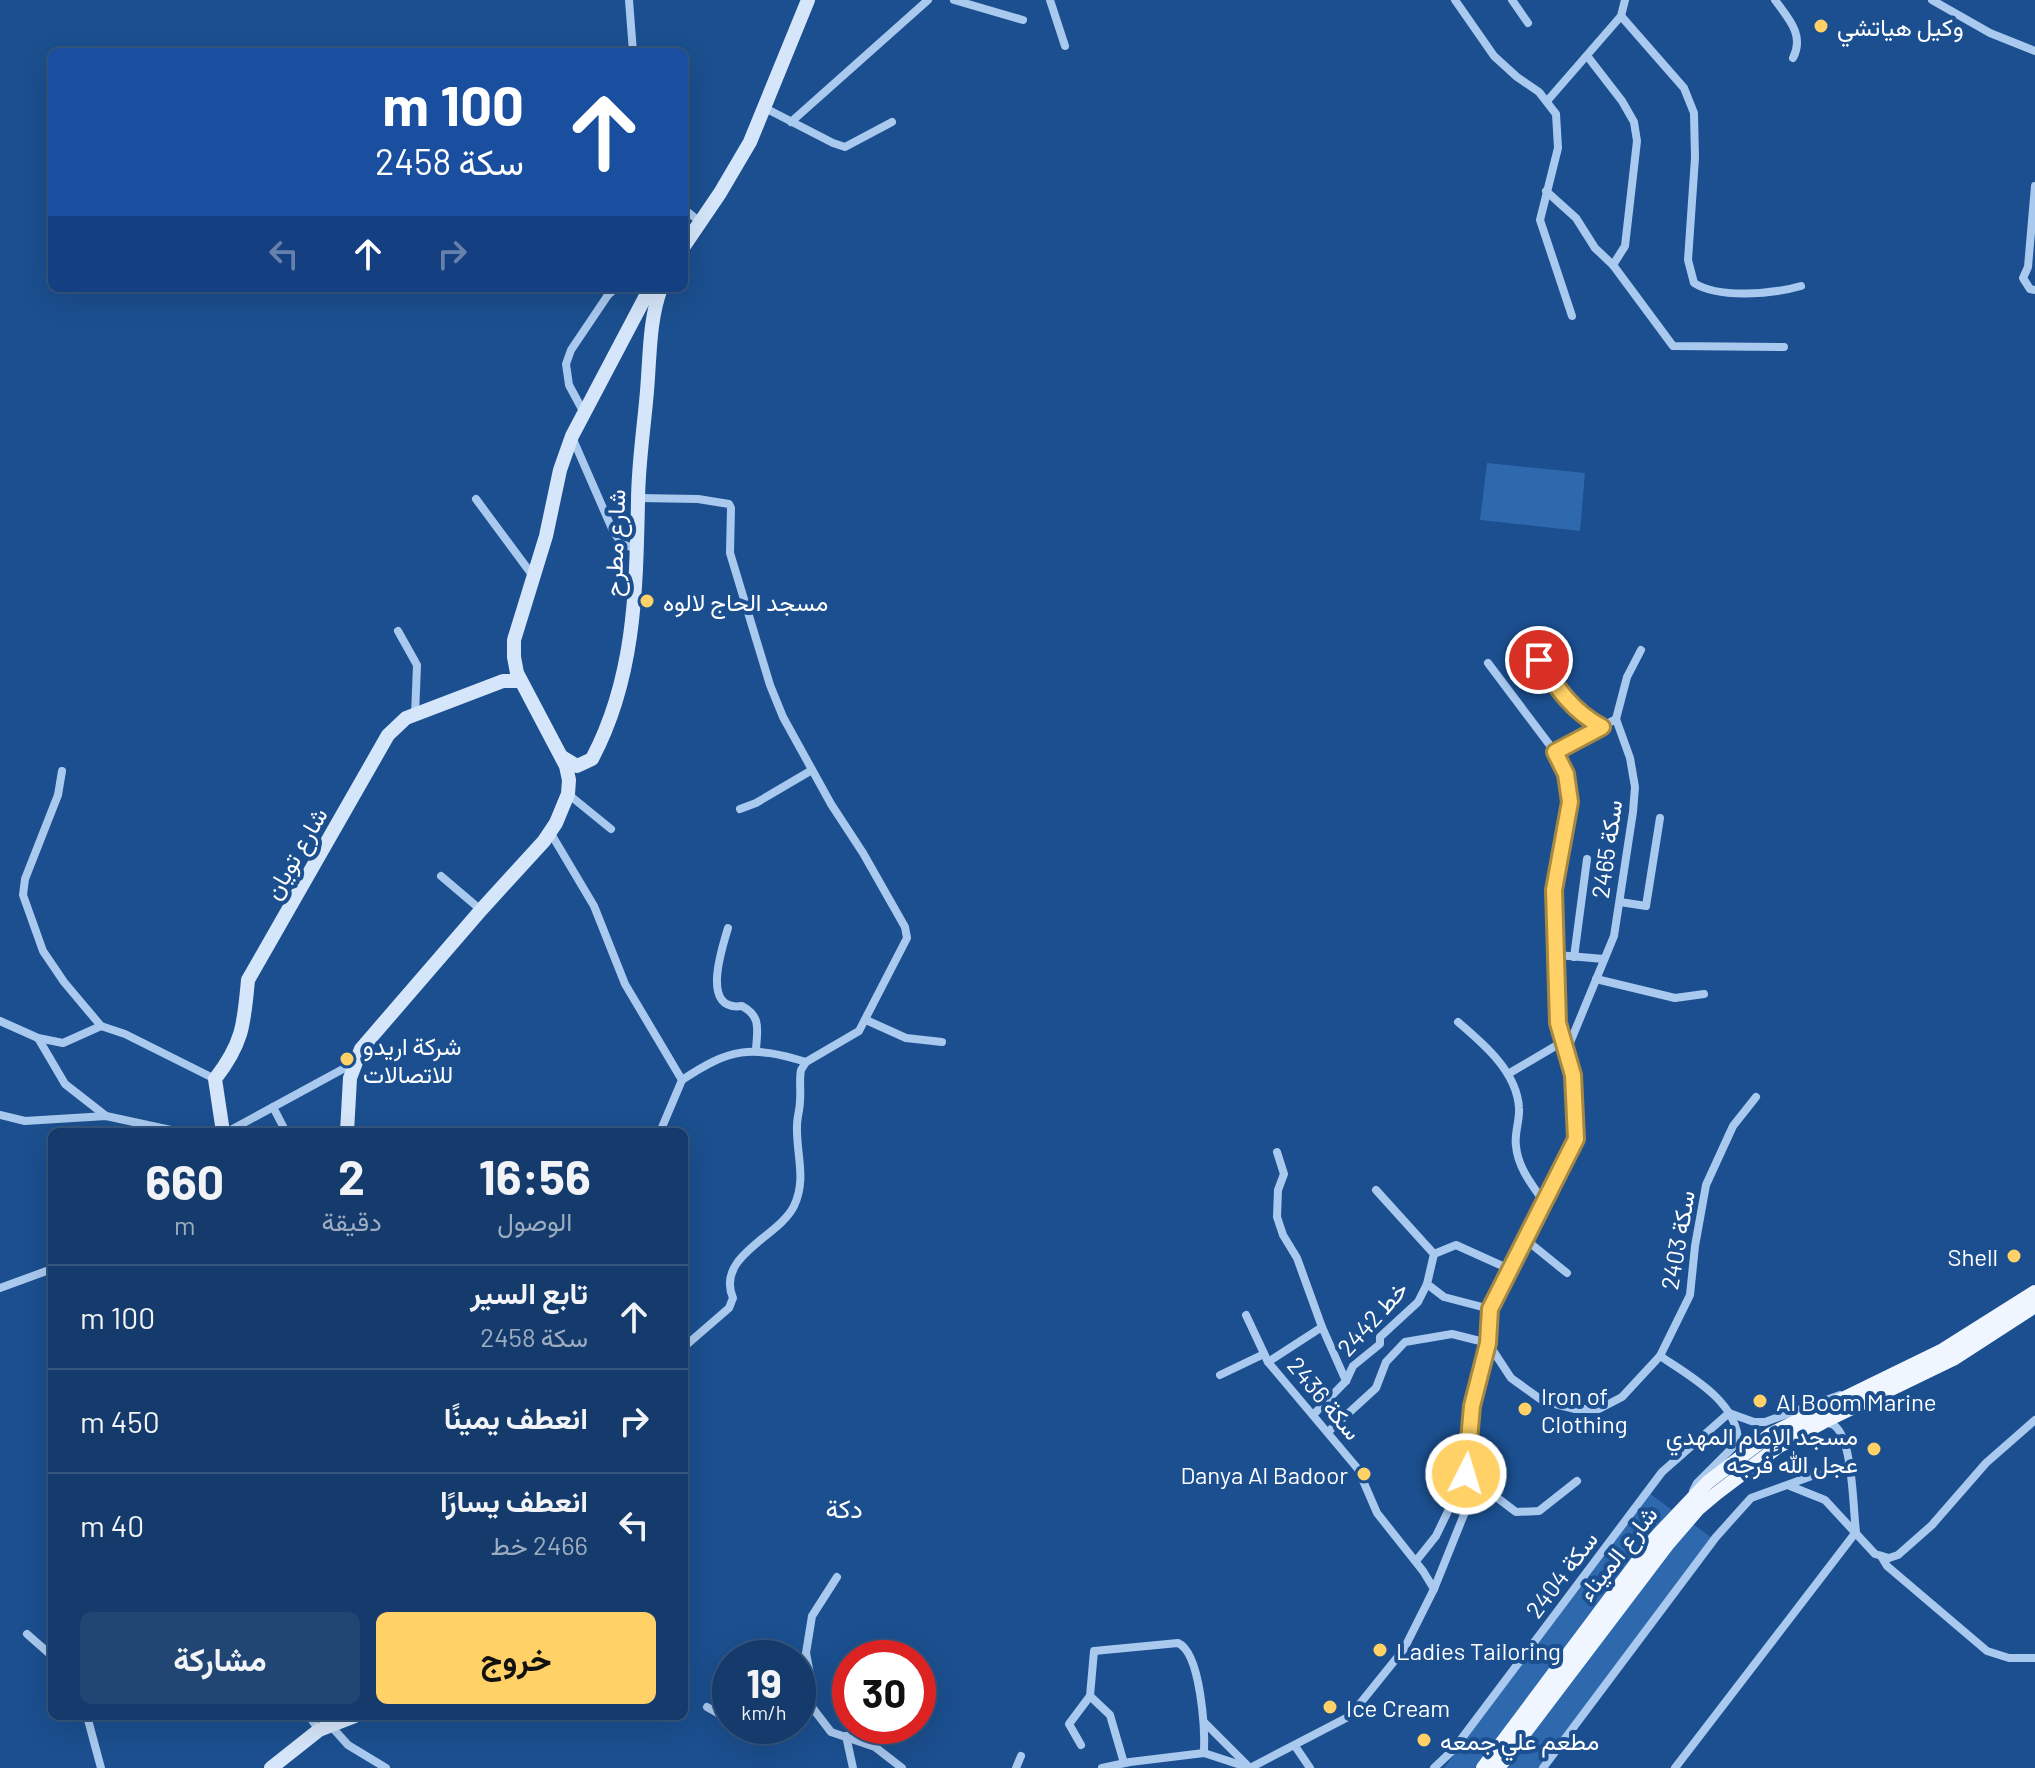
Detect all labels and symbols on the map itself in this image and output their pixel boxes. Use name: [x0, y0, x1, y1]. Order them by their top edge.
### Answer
place label: وكيل هياتشي: [1837, 12, 1964, 47]
marker: وكيل هياتشي: [1812, 17, 1830, 35]
street label: شارع مطرح: [598, 489, 633, 597]
place label: مسجد الحاج لالوه: [663, 587, 828, 619]
marker: مسجد الحاج لالوه: [638, 592, 656, 610]
pin: [1505, 626, 1573, 694]
street label: سكة 2465: [1585, 798, 1627, 900]
street label: شارع تويان: [257, 802, 335, 906]
place label: شركة اريدو للاتصالات: [363, 1031, 462, 1088]
marker: شركة اريدو للاتصالات: [338, 1050, 356, 1068]
street label: سكة 2403: [1654, 1188, 1700, 1292]
place label: Shell: [1947, 1242, 1998, 1271]
marker: Shell: [2005, 1247, 2023, 1265]
street label: 2442 خط: [1331, 1274, 1413, 1362]
street label: سكة 2436: [1282, 1351, 1368, 1445]
place label: Iron of Clothing: [1541, 1381, 1628, 1438]
place label: Al Boom Marine: [1776, 1387, 1937, 1416]
marker: Al Boom Marine: [1751, 1392, 1769, 1410]
marker: Iron of Clothing: [1516, 1400, 1534, 1418]
place label: مسجد الإمام المهدي عجل الله فرجه: [1666, 1421, 1858, 1480]
position arrow: [1424, 1432, 1508, 1516]
marker: مسجد الإمام المهدي عجل الله فرجه: [1865, 1440, 1883, 1458]
place label: Danya Al Badoor: [1180, 1460, 1348, 1489]
marker: Danya Al Badoor: [1355, 1465, 1373, 1483]
district label: دكة: [825, 1492, 863, 1523]
street label: شارع الميناء: [1571, 1500, 1665, 1608]
street label: سكة 2404: [1519, 1525, 1603, 1623]
place label: Ladies Tailoring: [1396, 1636, 1561, 1665]
speed limit sign: 30: [832, 1640, 936, 1744]
marker: Ladies Tailoring: [1371, 1641, 1389, 1659]
place label: Ice Cream: [1346, 1693, 1450, 1722]
marker: Ice Cream: [1321, 1698, 1339, 1716]
place label: مطعم علي جمعه: [1440, 1726, 1599, 1761]
marker: مطعم علي جمعه: [1415, 1731, 1433, 1749]

